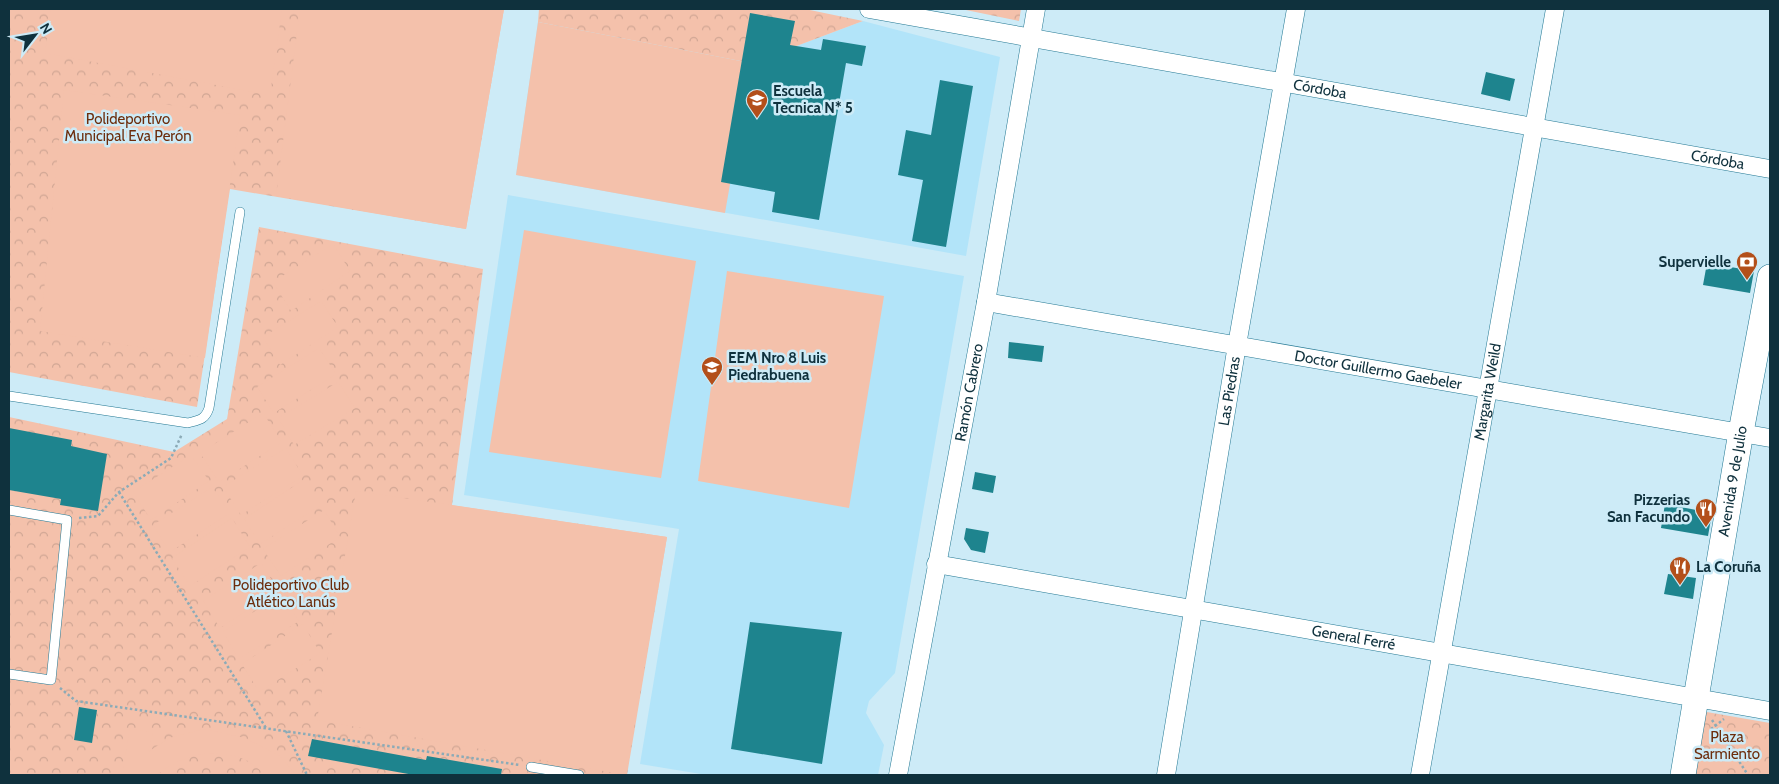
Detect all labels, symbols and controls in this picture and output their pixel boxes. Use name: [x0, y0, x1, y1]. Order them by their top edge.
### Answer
north arrow: [10, 10, 60, 60]
text: N: [36, 19, 56, 37]
street label: Córdoba: [1292, 76, 1349, 103]
place label: Escuela Tecnica N* 5: [773, 82, 853, 117]
school or university icon: Escuela Tecnica N* 5: [745, 88, 769, 119]
park label: Polideportivo Municipal Eva Perón: [64, 110, 192, 145]
street label: Córdoba: [1690, 146, 1747, 173]
bank icon: Supervielle: [1735, 250, 1759, 281]
place label: Supervielle: [1659, 253, 1731, 271]
street label: Ramón Cabrero: [951, 342, 987, 443]
street label: Margarita Weild: [1470, 342, 1505, 442]
street label: Doctor Guillermo Gaebeler: [1293, 347, 1463, 393]
place label: EEM Nro 8 Luis Piedrabuena: [728, 349, 826, 384]
school or university icon: EEM Nro 8 Luis Piedrabuena: [700, 355, 724, 386]
street label: Las Piedras: [1215, 355, 1244, 427]
street label: Avenida 9 de Julio: [1714, 424, 1751, 538]
place label: Pizzerias San Facundo: [1607, 491, 1690, 526]
restaurant icon: Pizzerias San Facundo: [1694, 497, 1718, 528]
restaurant icon: La Coruña: [1668, 555, 1692, 586]
place label: La Coruña: [1696, 558, 1761, 576]
park label: Polideportivo Club Atlético Lanús: [233, 576, 349, 611]
street label: General Ferré: [1310, 621, 1397, 654]
park label: Plaza Sarmiento: [1694, 728, 1760, 763]

